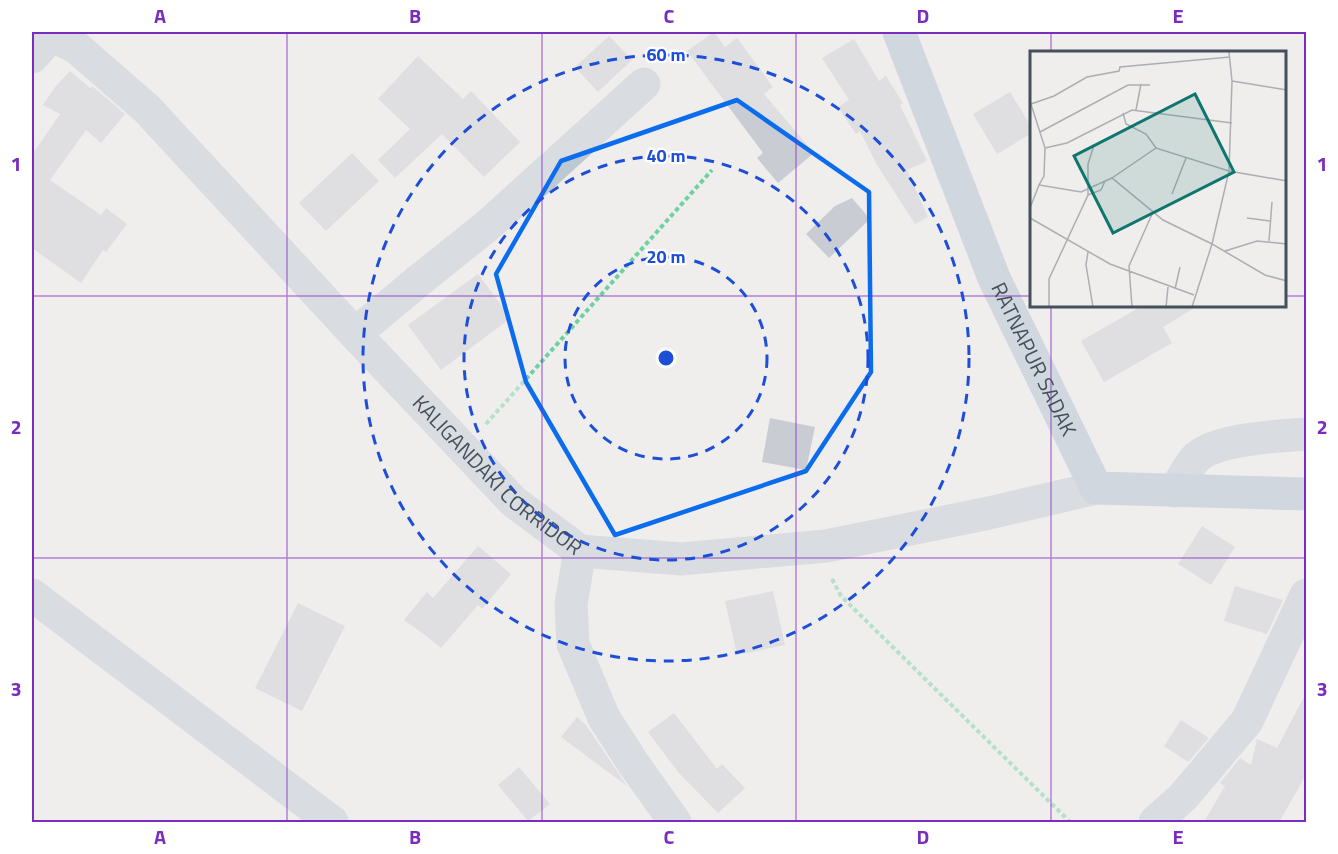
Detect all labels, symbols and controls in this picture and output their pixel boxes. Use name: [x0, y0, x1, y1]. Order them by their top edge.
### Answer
text: A: [154, 0, 166, 31]
text: B: [409, 0, 421, 31]
text: C: [664, 0, 675, 31]
text: D: [917, 0, 929, 31]
text: E: [1172, 0, 1184, 31]
text: 60 m: [646, 41, 686, 68]
inset map: [1030, 51, 1287, 308]
text: 40 m: [646, 142, 686, 169]
text: 1: [10, 148, 22, 179]
text: 1: [1316, 148, 1328, 179]
text: 20 m: [646, 243, 686, 270]
street label: RATNAPUR SADAK: [983, 277, 1085, 441]
centre of rings: [656, 348, 676, 368]
street label: KALIGANDAKI CORRIDOR: [405, 387, 589, 563]
text: 2: [10, 411, 22, 442]
text: 2: [1316, 411, 1328, 442]
text: 3: [10, 673, 22, 704]
text: 3: [1316, 673, 1328, 704]
text: A: [154, 821, 166, 852]
text: B: [409, 821, 421, 852]
text: C: [664, 821, 675, 852]
text: D: [917, 821, 929, 852]
text: E: [1172, 821, 1184, 852]

